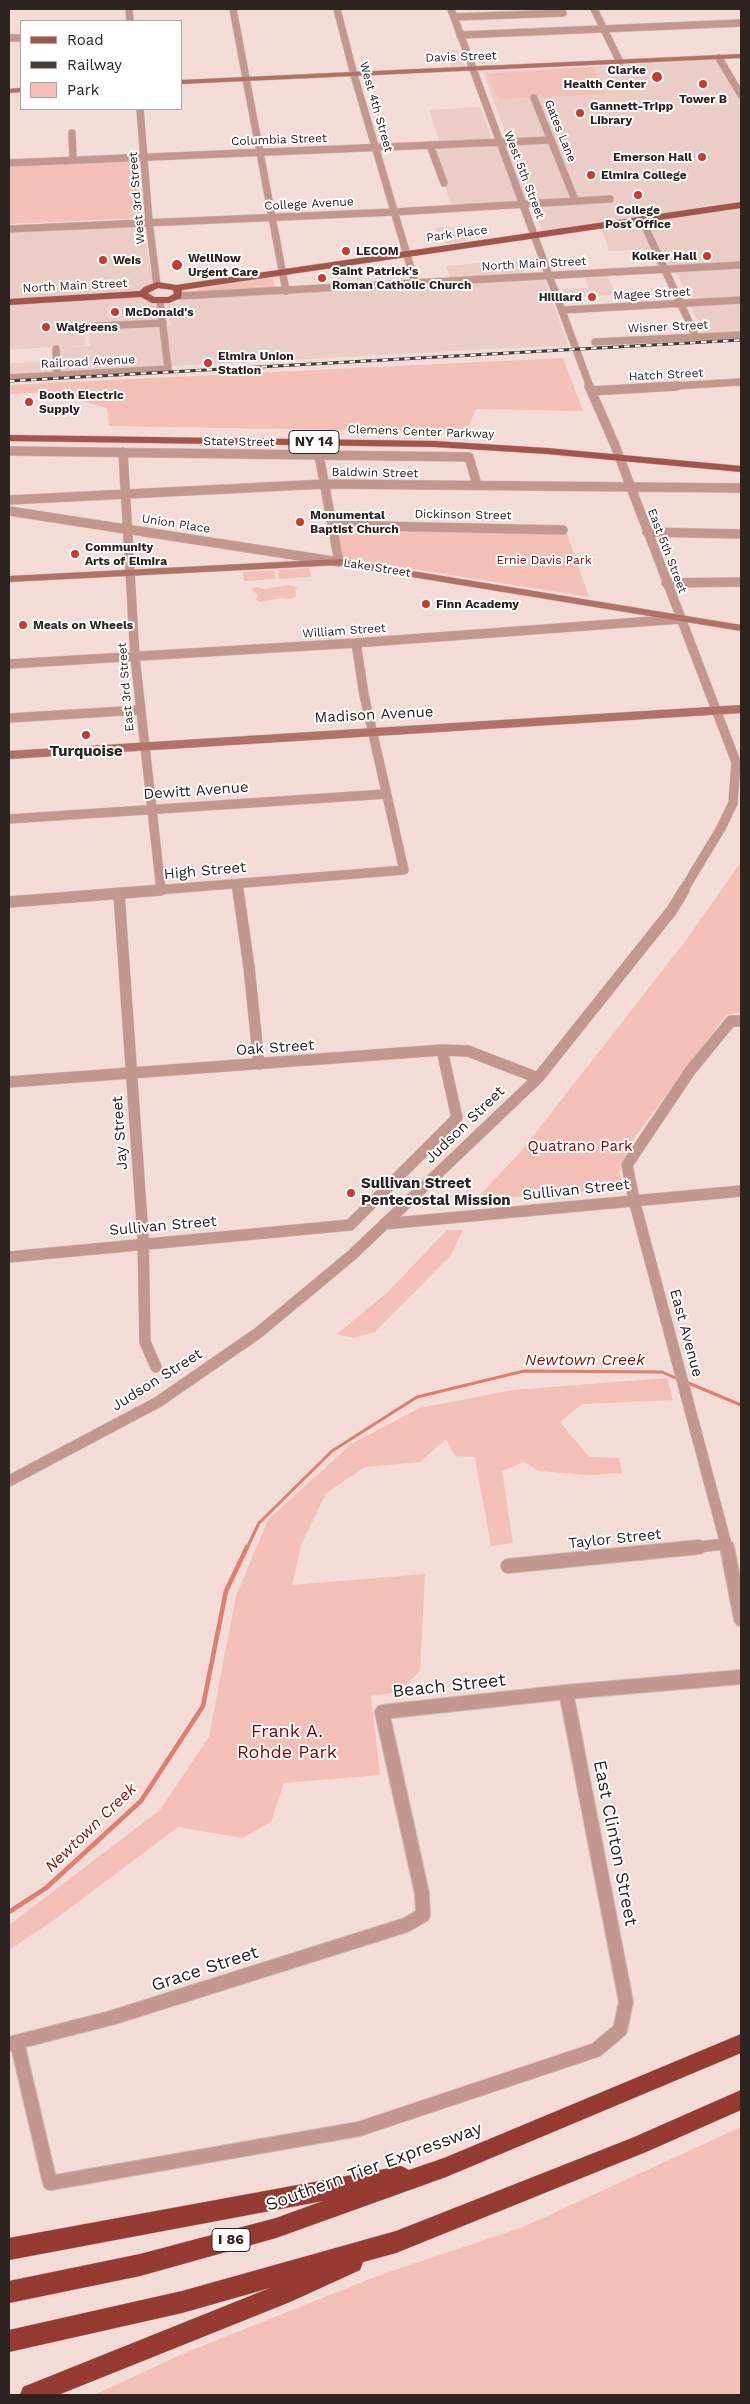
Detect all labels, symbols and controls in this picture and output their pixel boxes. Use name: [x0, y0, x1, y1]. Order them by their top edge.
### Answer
legend: [20, 20, 182, 110]
text: Road: [67, 31, 104, 49]
street label: Davis Street: [425, 49, 497, 65]
text: Railway: [67, 56, 122, 74]
street label: West 4th Street: [356, 60, 396, 154]
place label: Clarke Health Center: [563, 63, 646, 91]
marker: Clarke Health Center: [650, 70, 664, 84]
marker: Tower B: [697, 78, 709, 90]
text: Park: [67, 81, 99, 99]
place label: Tower B: [679, 92, 727, 106]
street label: Gates Lane: [541, 98, 579, 164]
place label: Gannett-Tripp Library: [590, 99, 673, 127]
marker: Gannett-Tripp Library: [574, 107, 586, 119]
street label: West 5th Street: [501, 129, 547, 221]
street label: Columbia Street: [231, 131, 327, 149]
place label: Emerson Hall: [613, 150, 692, 164]
street label: West 3rd Street: [126, 151, 148, 245]
marker: Emerson Hall: [696, 151, 708, 163]
place label: Elmira College: [601, 168, 687, 182]
marker: Elmira College: [585, 169, 597, 181]
marker: College Post Office: [632, 189, 644, 201]
street label: College Avenue: [264, 194, 354, 214]
place label: College Post Office: [605, 203, 671, 231]
street label: Park Place: [426, 223, 488, 245]
place label: LECOM: [356, 244, 399, 258]
marker: LECOM: [340, 245, 352, 257]
place label: Kolker Hall: [632, 249, 697, 263]
marker: Kolker Hall: [701, 250, 713, 262]
place label: WellNow Urgent Care: [188, 251, 258, 279]
place label: Weis: [113, 253, 141, 267]
marker: Weis: [97, 254, 109, 266]
street label: North Main Street: [481, 254, 587, 274]
marker: WellNow Urgent Care: [170, 258, 184, 272]
place label: Saint Patrick's Roman Catholic Church: [332, 264, 471, 292]
marker: Saint Patrick's Roman Catholic Church: [316, 272, 328, 284]
street label: North Main Street: [22, 276, 128, 296]
street label: Magee Street: [613, 285, 691, 303]
place label: Hilliard: [539, 290, 582, 304]
marker: Hilliard: [586, 291, 598, 303]
place label: McDonald's: [125, 305, 194, 319]
marker: McDonald's: [109, 306, 121, 318]
street label: Wisner Street: [627, 318, 709, 336]
place label: Walgreens: [56, 320, 118, 334]
marker: Walgreens: [40, 321, 52, 333]
place label: Elmira Union Station: [218, 349, 294, 377]
street label: Railroad Avenue: [40, 352, 136, 372]
marker: Elmira Union Station: [202, 357, 214, 369]
street label: Hatch Street: [628, 366, 704, 384]
place label: Booth Electric Supply: [39, 388, 124, 416]
marker: Booth Electric Supply: [23, 396, 35, 408]
street label: Clemens Center Parkway: [347, 422, 495, 442]
road number: NY 14: [289, 431, 339, 454]
street label: State Street: [203, 434, 275, 450]
street label: Baldwin Street: [332, 465, 418, 481]
street label: Dickinson Street: [414, 507, 512, 523]
street label: East 5th Street: [644, 507, 690, 595]
place label: Monumental Baptist Church: [310, 508, 399, 536]
street label: Union Place: [141, 511, 211, 537]
marker: Monumental Baptist Church: [294, 516, 306, 528]
place label: Community Arts of Elmira: [85, 540, 167, 568]
marker: Community Arts of Elmira: [69, 548, 81, 560]
park label: Ernie Davis Park: [496, 553, 592, 567]
street label: Lake Street: [342, 556, 412, 580]
place label: Finn Academy: [436, 597, 519, 611]
marker: Finn Academy: [420, 598, 432, 610]
place label: Meals on Wheels: [33, 618, 133, 632]
marker: Meals on Wheels: [17, 619, 29, 631]
street label: William Street: [302, 621, 386, 641]
street label: East 3rd Street: [115, 642, 137, 732]
street label: Madison Avenue: [314, 703, 434, 727]
marker: Turquoise: [80, 729, 92, 741]
place label: Turquoise: [49, 743, 123, 761]
street label: Dewitt Avenue: [143, 778, 249, 804]
street label: High Street: [163, 858, 247, 884]
street label: Oak Street: [235, 1036, 315, 1060]
street label: Judson Street: [422, 1083, 508, 1167]
street label: Jay Street: [108, 1095, 132, 1171]
park label: Quatrano Park: [527, 1138, 633, 1156]
place label: Sullivan Street Pentecostal Mission: [361, 1175, 511, 1210]
street label: Sullivan Street: [522, 1175, 630, 1205]
marker: Sullivan Street Pentecostal Mission: [345, 1187, 357, 1199]
street label: Sullivan Street: [109, 1212, 217, 1240]
street label: East Avenue: [666, 1287, 706, 1379]
street label: Judson Street: [108, 1345, 206, 1415]
water label: Newtown Creek: [525, 1350, 645, 1370]
street label: Taylor Street: [568, 1525, 662, 1553]
street label: Beach Street: [391, 1669, 507, 1703]
park label: Frank A. Rohde Park: [237, 1721, 337, 1764]
street label: East Clinton Street: [588, 1758, 642, 1928]
water label: Newtown Creek: [41, 1779, 141, 1877]
street label: Grace Street: [149, 1942, 261, 1996]
street label: Southern Tier Expressway: [263, 2118, 485, 2216]
road number: I 86: [212, 2228, 250, 2252]

